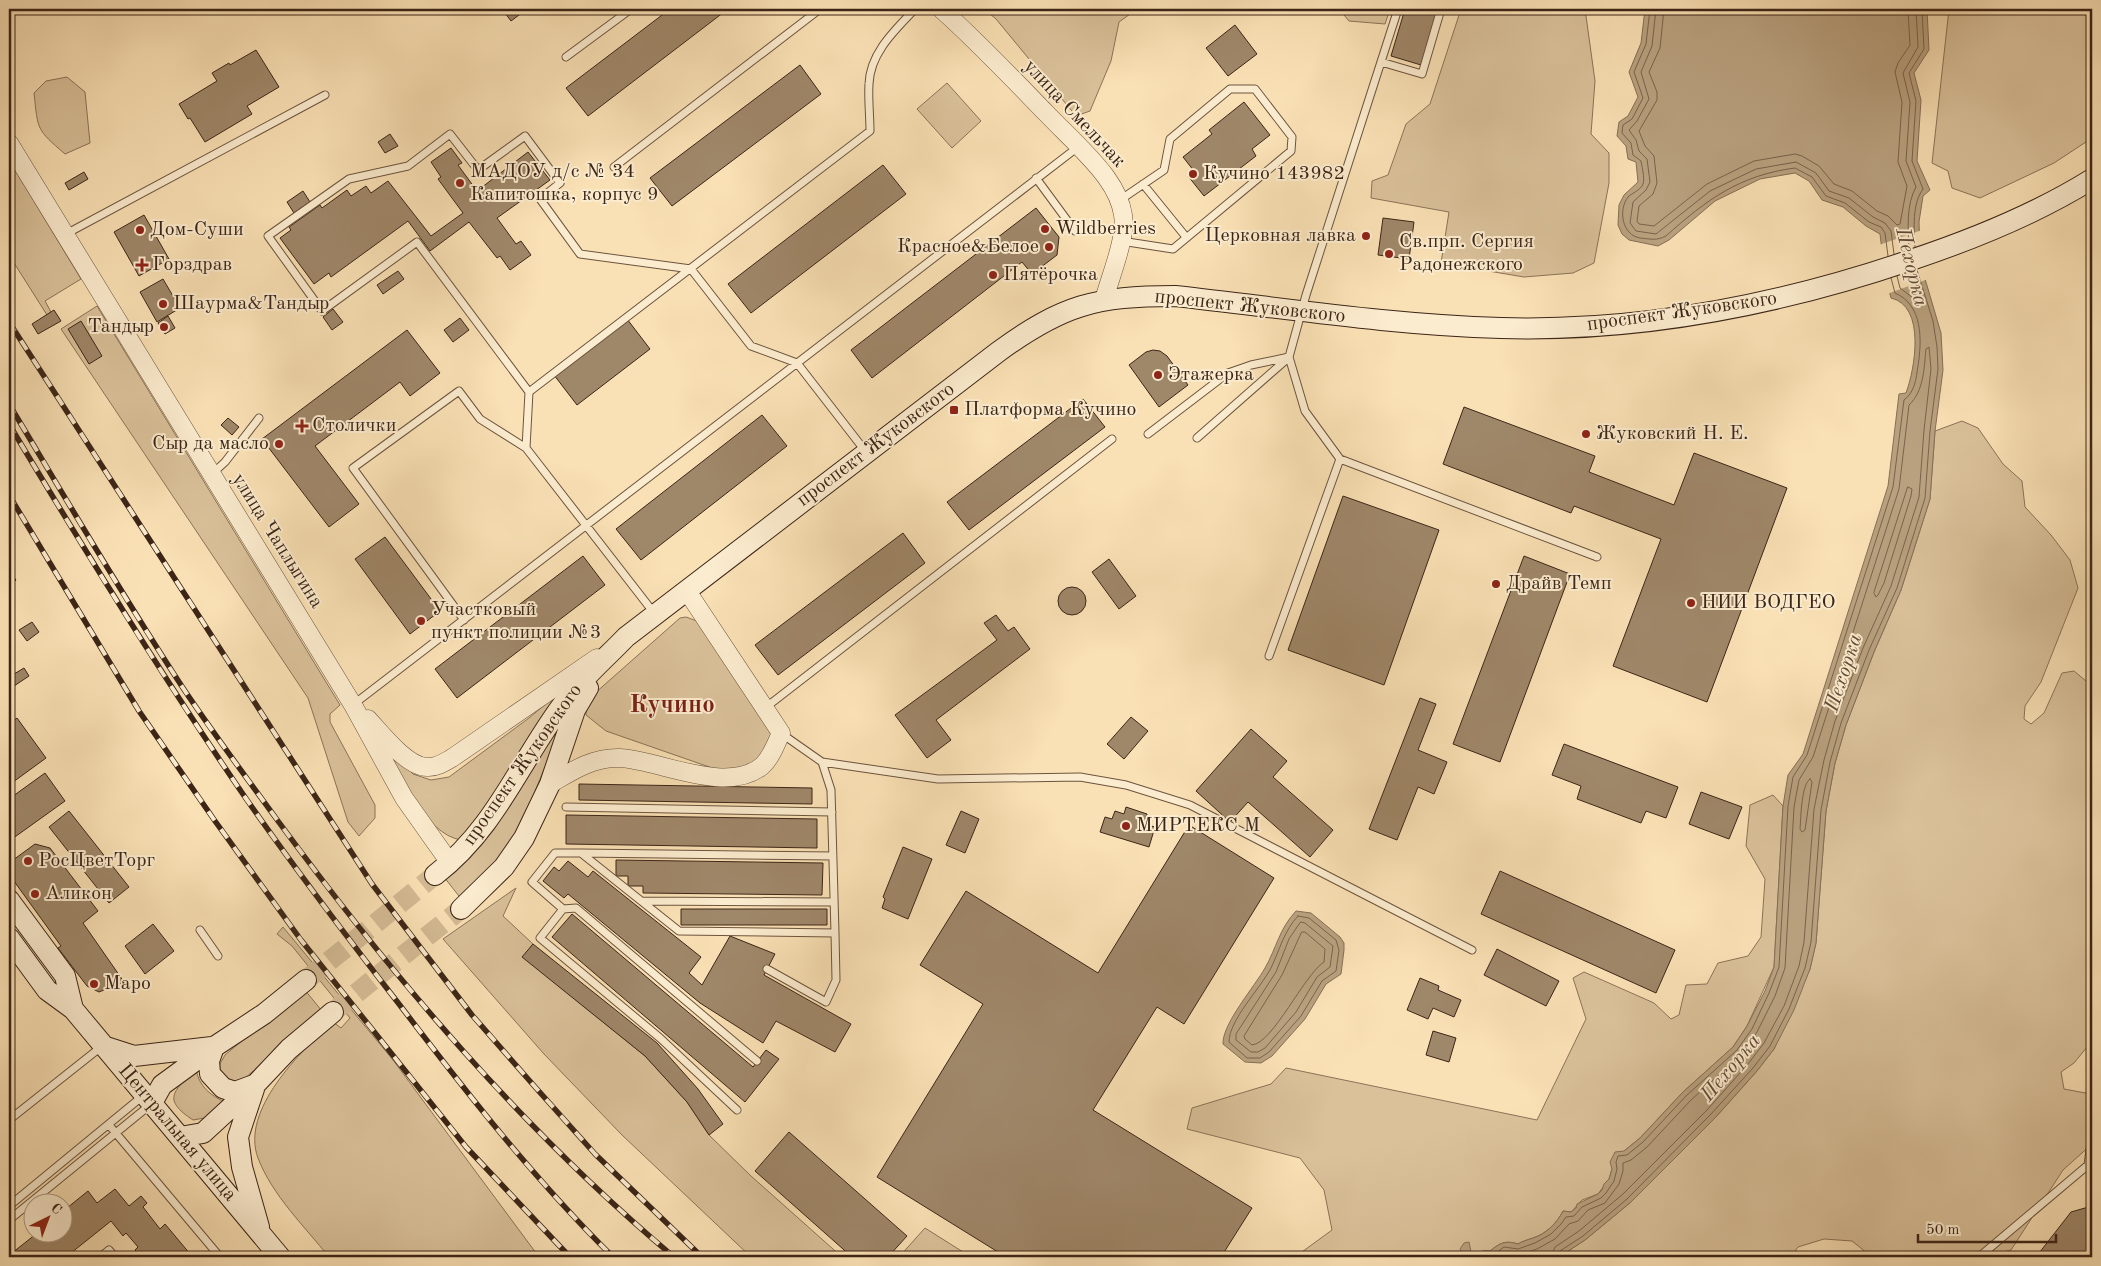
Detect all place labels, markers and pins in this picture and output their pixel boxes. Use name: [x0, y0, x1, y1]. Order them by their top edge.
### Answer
place label: МАДОУ д/с № 34 Капитошка, корпус 9: [470, 162, 659, 205]
place label: Кучино 143982: [1203, 164, 1345, 184]
marker: Кучино 143982: [1187, 168, 1199, 180]
marker: МАДОУ д/с № 34 Капитошка, корпус 9: [454, 177, 466, 189]
place label: Wildberries: [1055, 219, 1156, 239]
place label: Дом-Суши: [150, 220, 244, 240]
marker: Wildberries: [1039, 223, 1051, 235]
marker: Дом-Суши: [134, 224, 146, 236]
place label: Церковная лавка: [1205, 226, 1356, 246]
marker: Церковная лавка: [1360, 230, 1372, 242]
place label: Св.прп. Сергия Радонежского: [1399, 232, 1534, 275]
place label: Красное&Белое: [897, 237, 1039, 257]
marker: Красное&Белое: [1043, 241, 1055, 253]
marker: Св.прп. Сергия Радонежского: [1383, 248, 1395, 260]
place label: Горздрав: [152, 255, 232, 275]
marker: Горздрав: [136, 259, 148, 271]
place label: Пятёрочка: [1003, 265, 1098, 285]
marker: Пятёрочка: [987, 269, 999, 281]
place label: Шаурма&Тандыр: [173, 294, 329, 314]
marker: Шаурма&Тандыр: [157, 298, 169, 310]
place label: Тандыр: [88, 317, 154, 337]
marker: Тандыр: [158, 321, 170, 333]
place label: Этажерка: [1168, 365, 1254, 385]
marker: Этажерка: [1152, 369, 1164, 381]
place label: Платформа Кучино: [964, 400, 1137, 420]
marker: Платформа Кучино: [948, 404, 960, 416]
place label: Столички: [312, 416, 396, 436]
marker: Столички: [296, 420, 308, 432]
place label: Жуковский Н. Е.: [1596, 424, 1749, 444]
marker: Жуковский Н. Е.: [1580, 428, 1592, 440]
place label: Сыр да масло: [152, 434, 269, 454]
marker: Сыр да масло: [273, 438, 285, 450]
place label: Драйв Темп: [1506, 574, 1612, 594]
marker: Драйв Темп: [1490, 578, 1502, 590]
place label: НИИ ВОДГЕО: [1701, 593, 1836, 613]
marker: НИИ ВОДГЕО: [1685, 597, 1697, 609]
place label: Участковый пункт полиции №3: [431, 600, 601, 643]
marker: Участковый пункт полиции №3: [415, 615, 427, 627]
place label: МИРТЕКС М: [1136, 816, 1260, 836]
marker: МИРТЕКС М: [1120, 820, 1132, 832]
place label: РосЦветТорг: [38, 851, 155, 871]
marker: РосЦветТорг: [22, 855, 34, 867]
place label: Аликон: [45, 884, 112, 904]
marker: Аликон: [29, 888, 41, 900]
place label: Маро: [104, 974, 151, 994]
marker: Маро: [88, 978, 100, 990]

